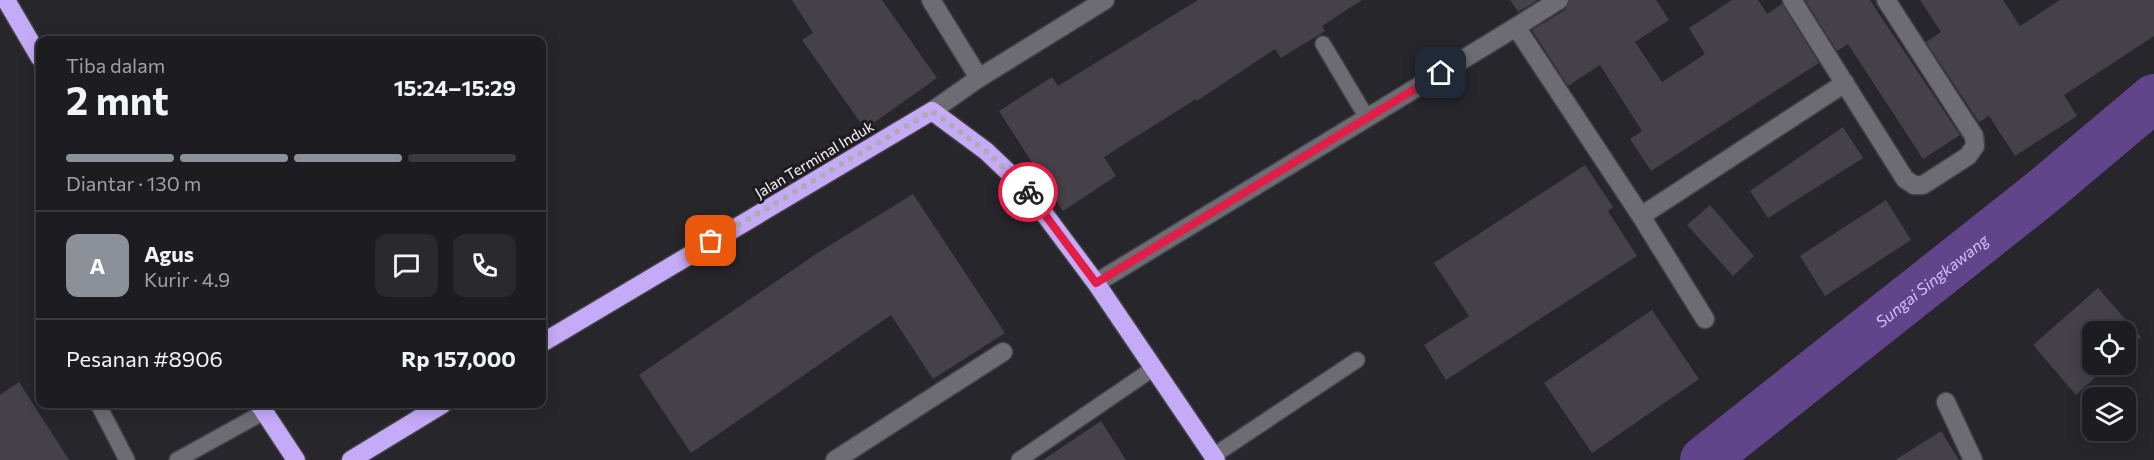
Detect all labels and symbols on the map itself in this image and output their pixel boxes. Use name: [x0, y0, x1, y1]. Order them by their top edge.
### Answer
pin: [1415, 47, 1466, 98]
street label: Jalan Terminal Induk: [751, 116, 877, 202]
courier: [998, 162, 1058, 222]
pin: [685, 215, 736, 266]
water label: Sungai Singkawang: [1871, 229, 1993, 330]

